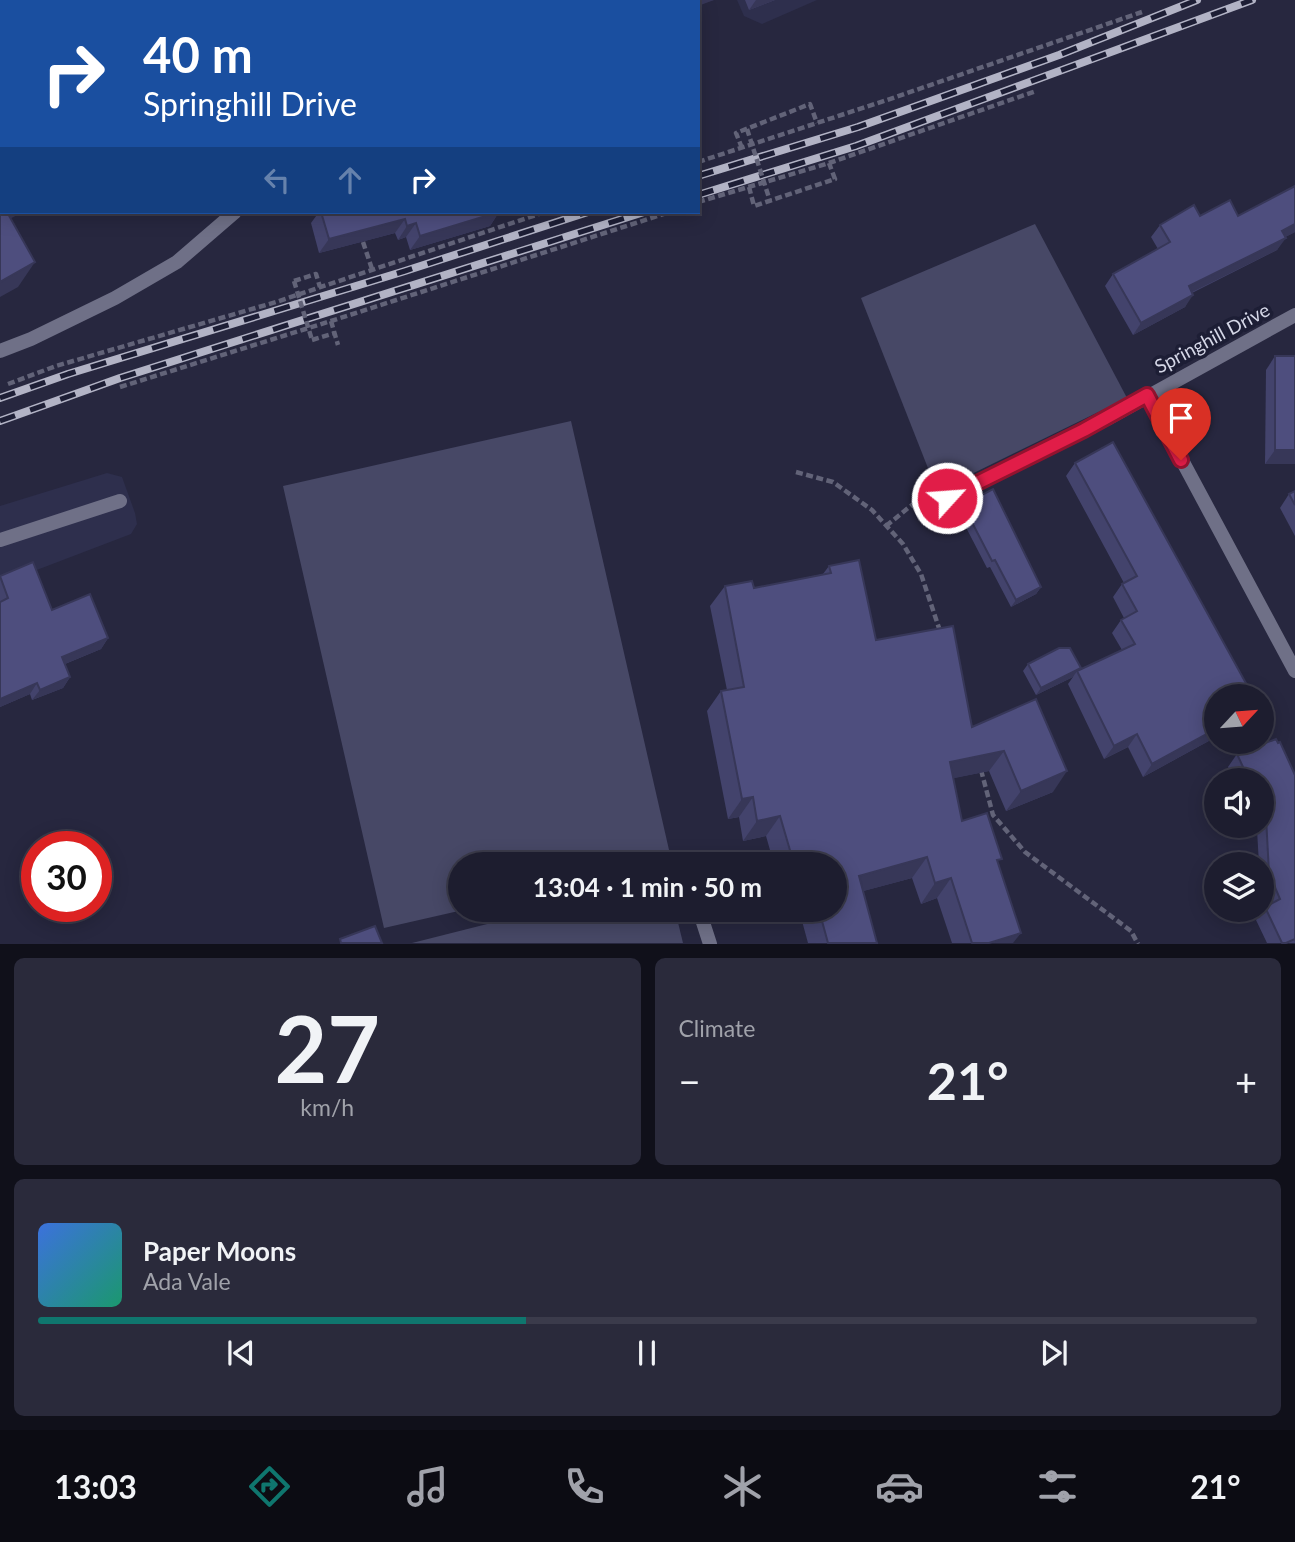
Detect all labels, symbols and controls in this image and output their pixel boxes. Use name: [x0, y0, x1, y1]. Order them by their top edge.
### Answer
text: 40 m: [143, 25, 253, 83]
icon: right: [28, 28, 119, 119]
text: Springhill Drive: [143, 84, 357, 123]
icon: left: [258, 161, 296, 199]
icon: ahead: [331, 161, 369, 199]
icon: right: [404, 161, 442, 199]
street label: Springhill Drive: [1150, 298, 1273, 378]
pin: [1151, 388, 1211, 460]
icon: arrive: [1162, 399, 1200, 437]
position arrow: [910, 461, 984, 535]
north arrow: [1204, 684, 1274, 754]
map controls: [1204, 684, 1274, 922]
button: sound: [1204, 768, 1274, 838]
speed limit sign: 30: [21, 831, 112, 922]
button: layers: [1204, 852, 1274, 922]
text: 13:04 · 1 min · 50 m: [533, 871, 762, 903]
text: 27: [274, 993, 380, 1102]
text: Climate: [679, 1014, 755, 1042]
text: 21°: [927, 1049, 1009, 1111]
text: −: [679, 1058, 701, 1104]
text: +: [1235, 1058, 1257, 1104]
text: km/h: [300, 1093, 354, 1121]
text: Paper Moons: [143, 1235, 296, 1267]
text: Ada Vale: [143, 1267, 231, 1295]
icon: previous: [222, 1334, 260, 1372]
icon: pause: [628, 1334, 666, 1372]
icon: next: [1035, 1334, 1073, 1372]
icon: directions: [245, 1462, 294, 1511]
icon: music: [403, 1462, 452, 1511]
icon: phone: [560, 1462, 609, 1511]
icon: climate: [718, 1462, 767, 1511]
icon: car: [875, 1462, 924, 1511]
icon: filters: [1033, 1462, 1082, 1511]
text: 13:03: [54, 1467, 137, 1506]
text: 21°: [1190, 1467, 1241, 1506]

